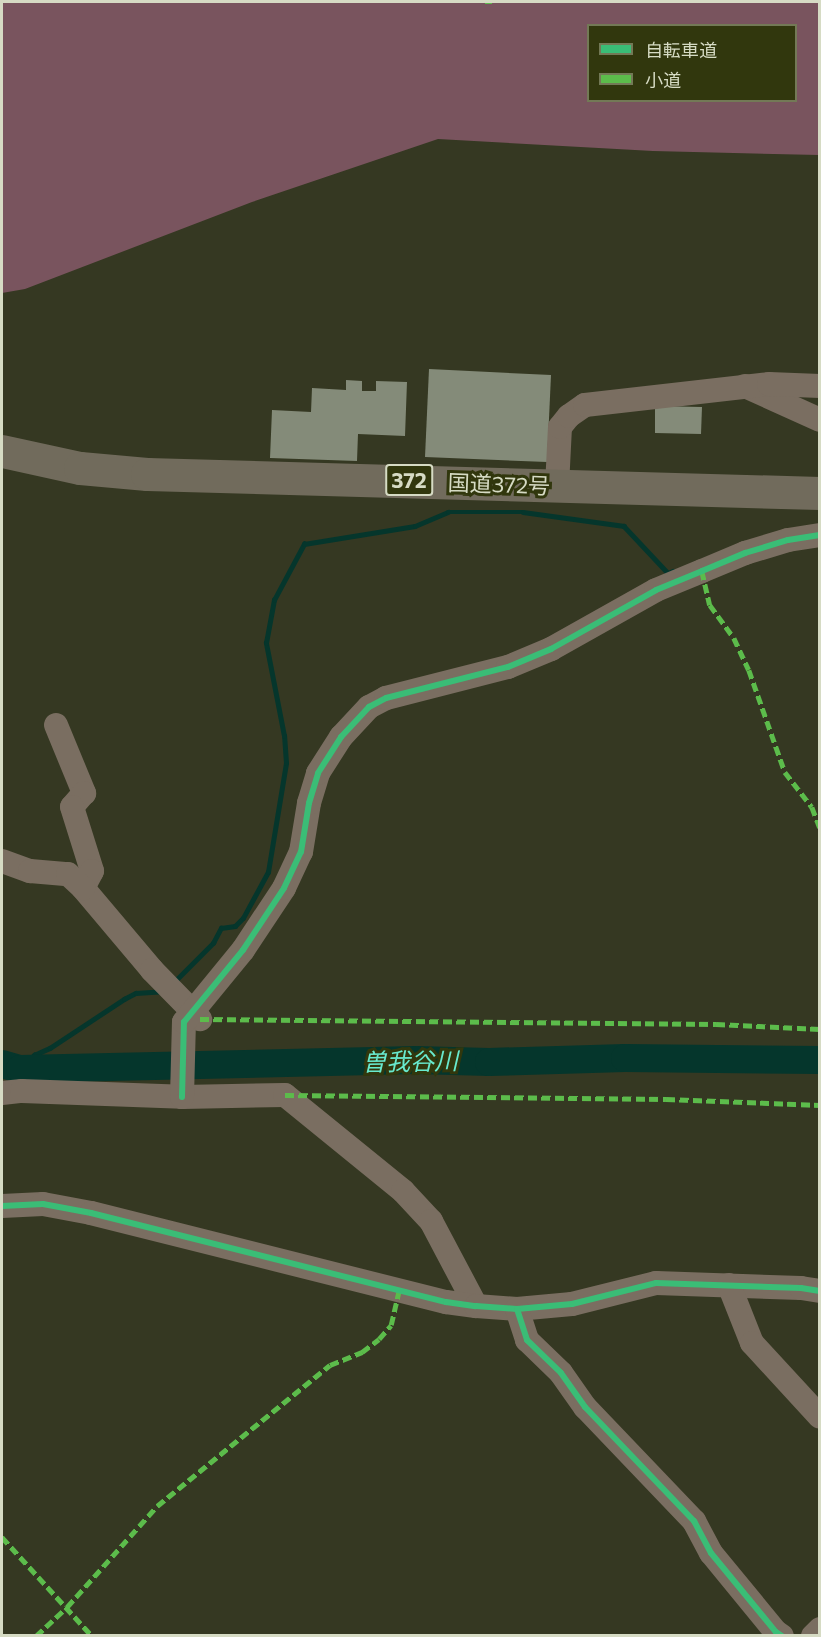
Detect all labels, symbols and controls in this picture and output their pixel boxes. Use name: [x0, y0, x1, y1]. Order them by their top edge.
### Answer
legend: [587, 24, 797, 102]
text: 自転車道: [645, 39, 717, 61]
text: 小道: [645, 69, 681, 91]
road number: 372: [385, 462, 433, 498]
street label: 国道372号: [447, 469, 551, 499]
water label: 曽我谷川: [362, 1046, 458, 1076]

